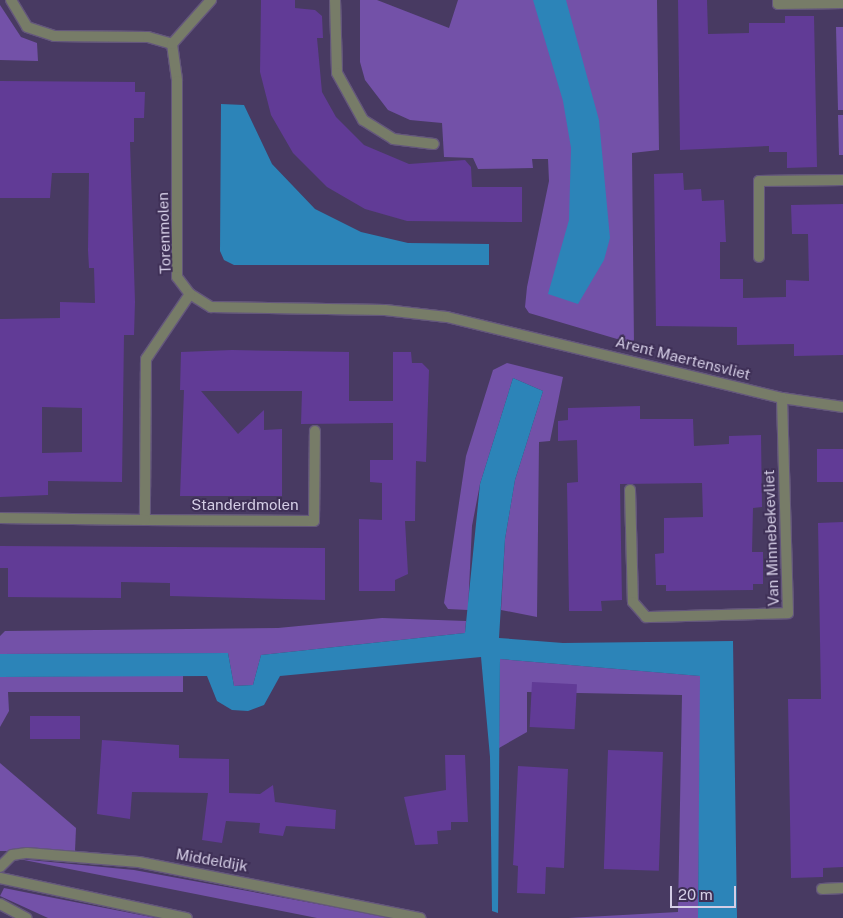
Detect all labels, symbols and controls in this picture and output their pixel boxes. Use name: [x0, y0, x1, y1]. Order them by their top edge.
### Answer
street label: Torenmolen: [154, 192, 174, 274]
street label: Arent Maertensvliet: [614, 333, 752, 383]
street label: Van Minnebekevliet: [760, 469, 782, 607]
street label: Standerdmolen: [191, 496, 299, 514]
street label: Middeldijk: [175, 845, 249, 875]
scale bar: [673, 876, 739, 908]
text: 20 m: [678, 886, 713, 903]

